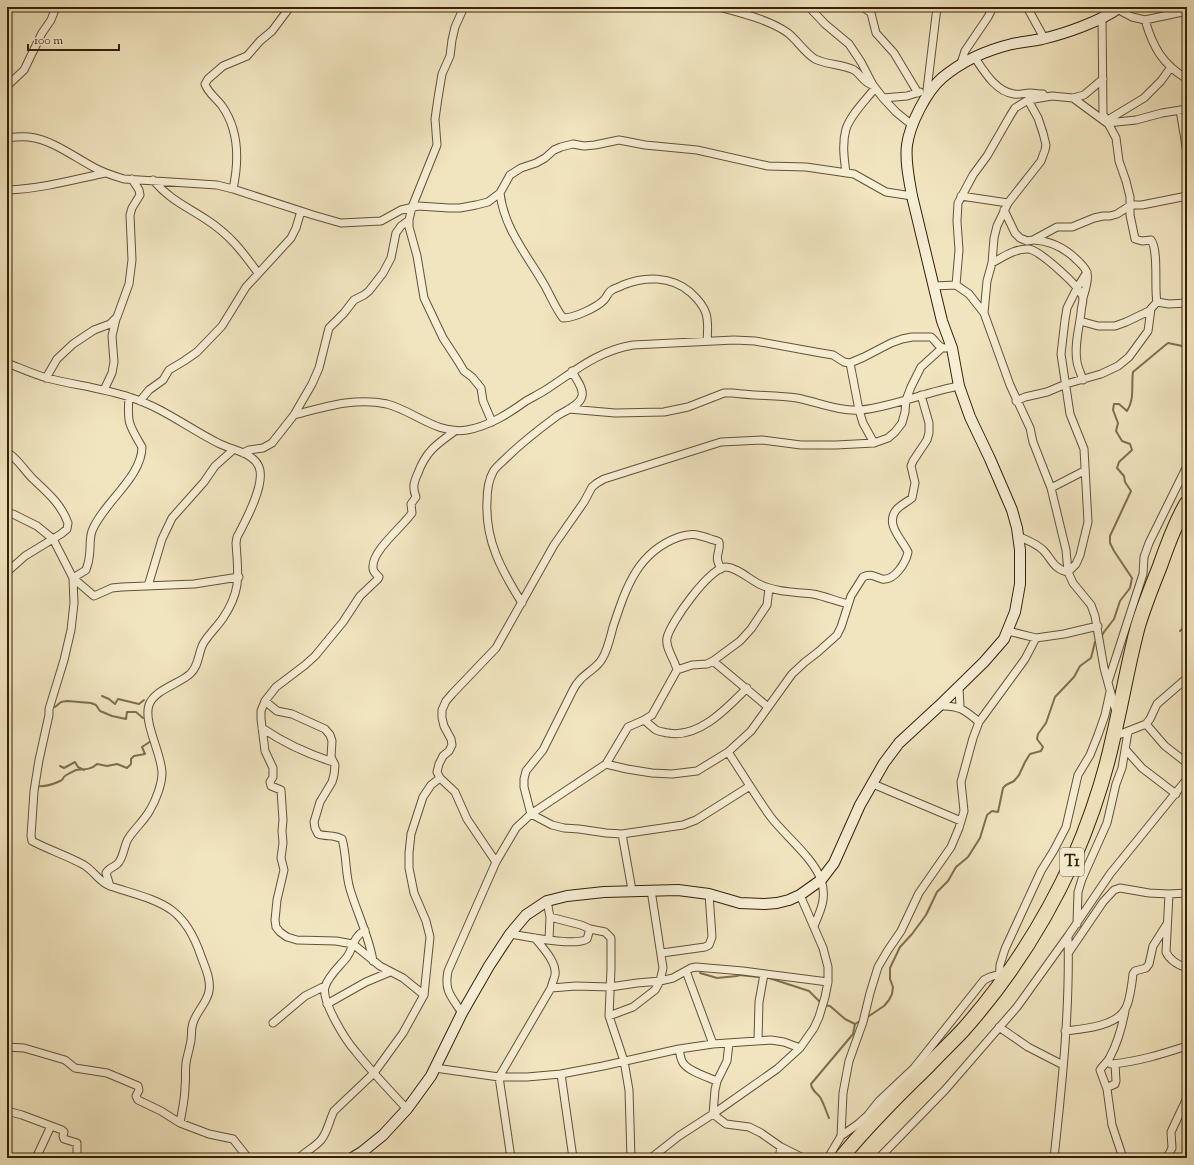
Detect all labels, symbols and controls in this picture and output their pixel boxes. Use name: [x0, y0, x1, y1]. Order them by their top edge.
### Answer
scale bar: [28, 26, 119, 52]
text: 100 m: [34, 32, 63, 50]
road number: T1: [1060, 848, 1084, 876]

